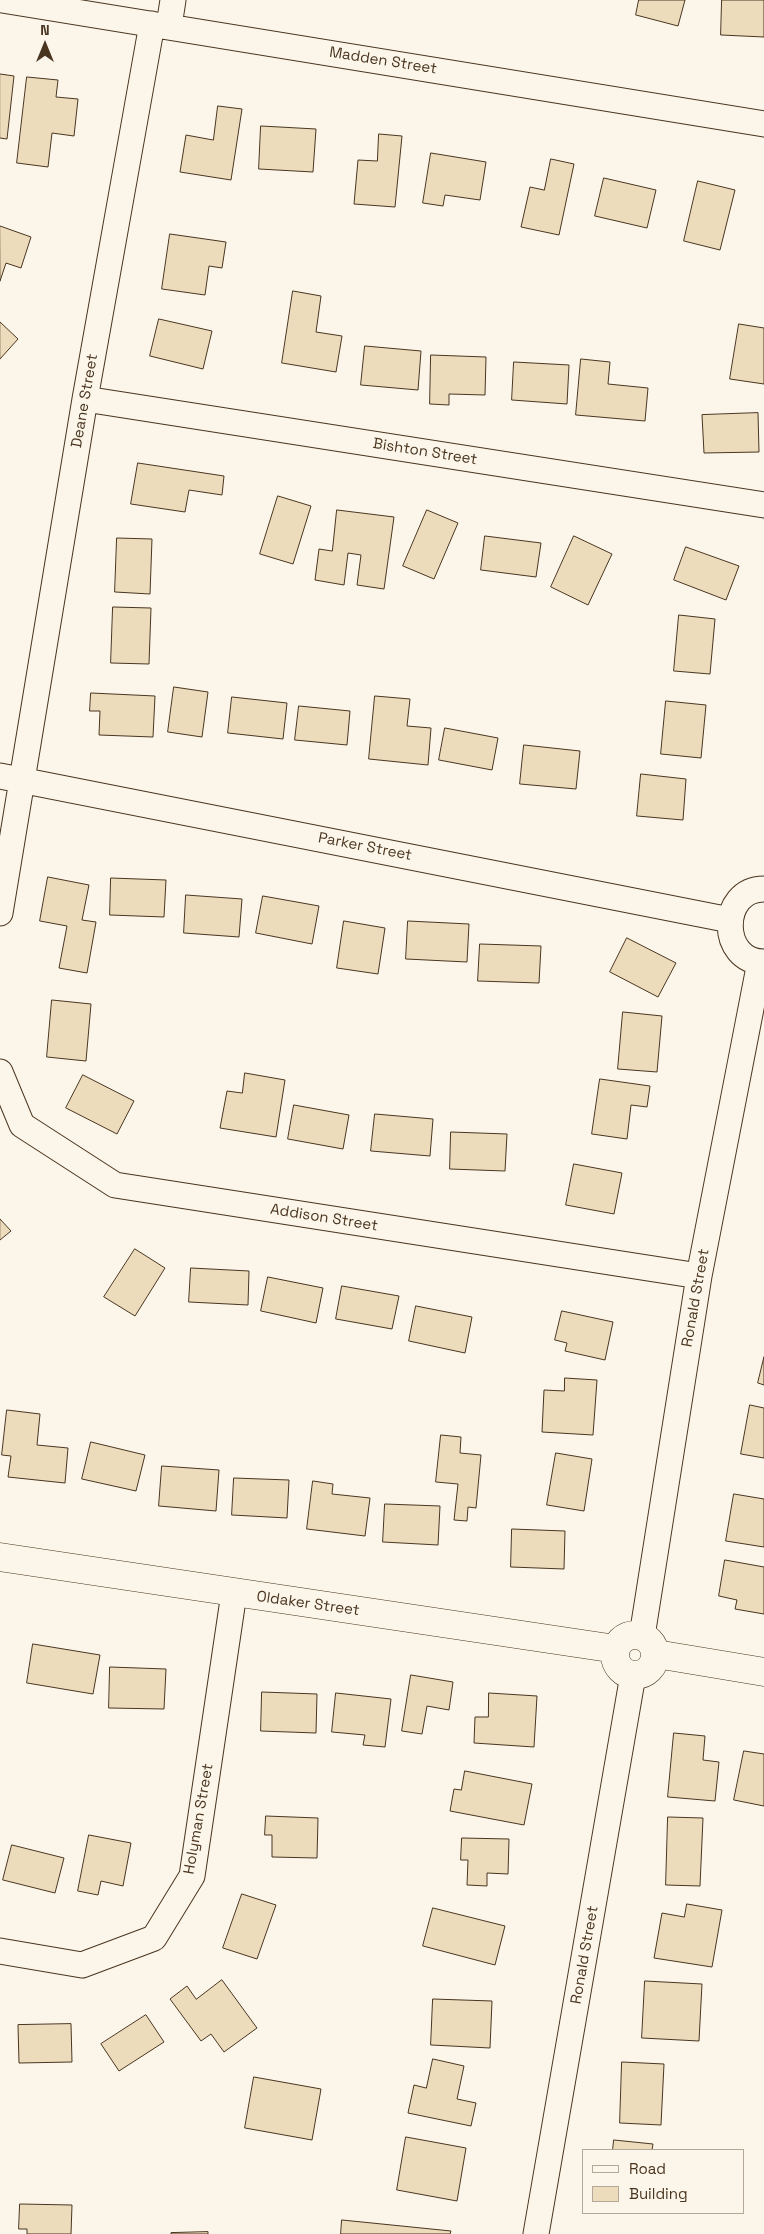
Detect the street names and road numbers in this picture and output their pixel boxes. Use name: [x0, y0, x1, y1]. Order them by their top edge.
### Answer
street label: Madden Street: [328, 44, 438, 78]
street label: Deane Street: [68, 353, 102, 449]
street label: Bishton Street: [372, 435, 478, 469]
street label: Parker Street: [317, 829, 413, 865]
street label: Addison Street: [269, 1201, 379, 1235]
street label: Ronald Street: [678, 1247, 714, 1349]
street label: Oldaker Street: [255, 1588, 361, 1620]
street label: Holyman Street: [180, 1762, 218, 1876]
street label: Ronald Street: [567, 1904, 603, 2006]

